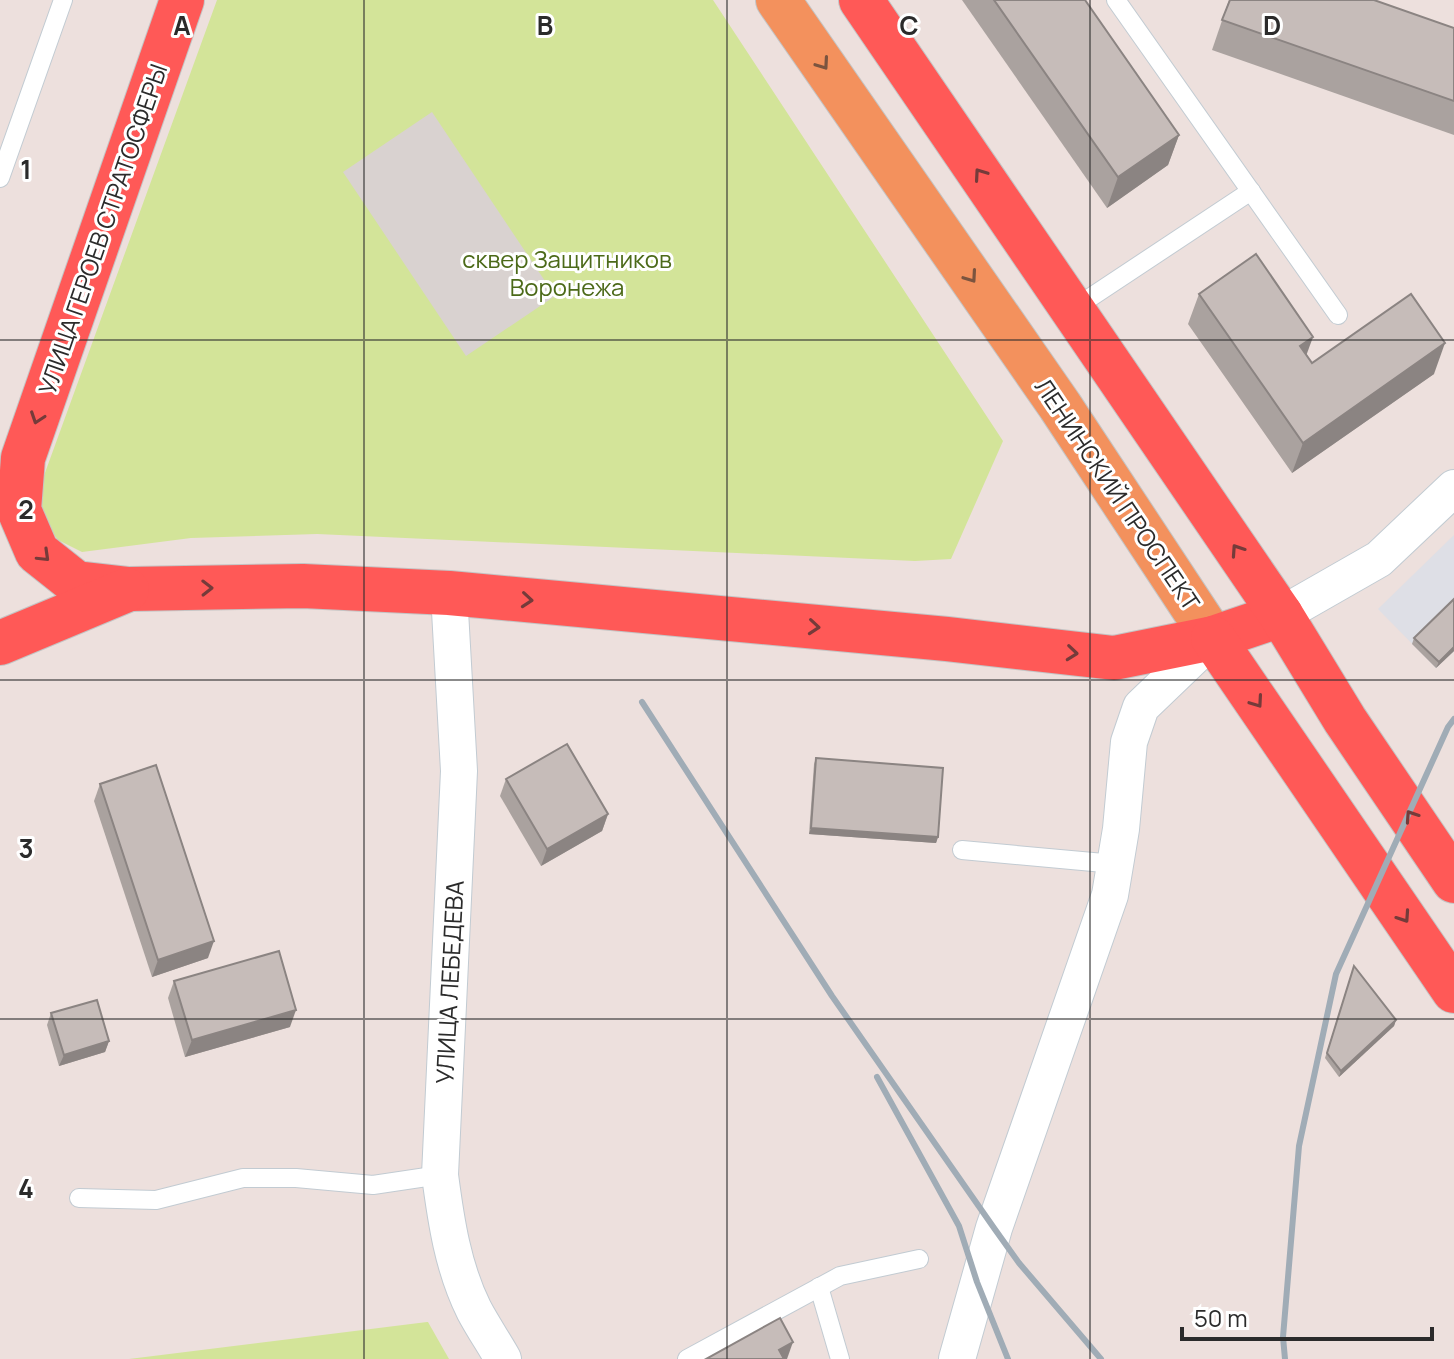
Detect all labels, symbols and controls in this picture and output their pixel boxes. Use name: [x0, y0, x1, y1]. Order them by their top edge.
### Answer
text: A: [173, 7, 191, 43]
text: B: [537, 7, 553, 43]
text: C: [899, 7, 919, 43]
text: D: [1263, 7, 1281, 43]
one-way arrow: [813, 56, 828, 70]
street label: УЛИЦА ГЕРОЕВ СТРАТОСФЕРЫ: [30, 59, 174, 399]
text: 1: [20, 151, 32, 187]
one-way arrow: [975, 168, 990, 182]
park label: сквер Защитников Воронежа: [462, 242, 672, 303]
one-way arrow: [961, 269, 976, 283]
street label: ЛЕНИНСКИЙ ПРОСПЕКТ: [1028, 371, 1208, 617]
one-way arrow: [30, 410, 47, 424]
text: 2: [18, 491, 34, 527]
one-way arrow: [1232, 545, 1247, 559]
one-way arrow: [35, 547, 49, 562]
one-way arrow: [201, 579, 214, 596]
one-way arrow: [521, 591, 534, 608]
one-way arrow: [808, 618, 821, 635]
one-way arrow: [1066, 644, 1079, 661]
one-way arrow: [1247, 694, 1262, 708]
one-way arrow: [1406, 811, 1421, 825]
text: 3: [18, 830, 34, 866]
street label: УЛИЦА ЛЕБЕДЕВА: [427, 879, 471, 1085]
one-way arrow: [1394, 908, 1409, 922]
text: 4: [18, 1170, 34, 1206]
scale bar: [1182, 1291, 1432, 1341]
text: 50 m: [1194, 1301, 1248, 1334]

